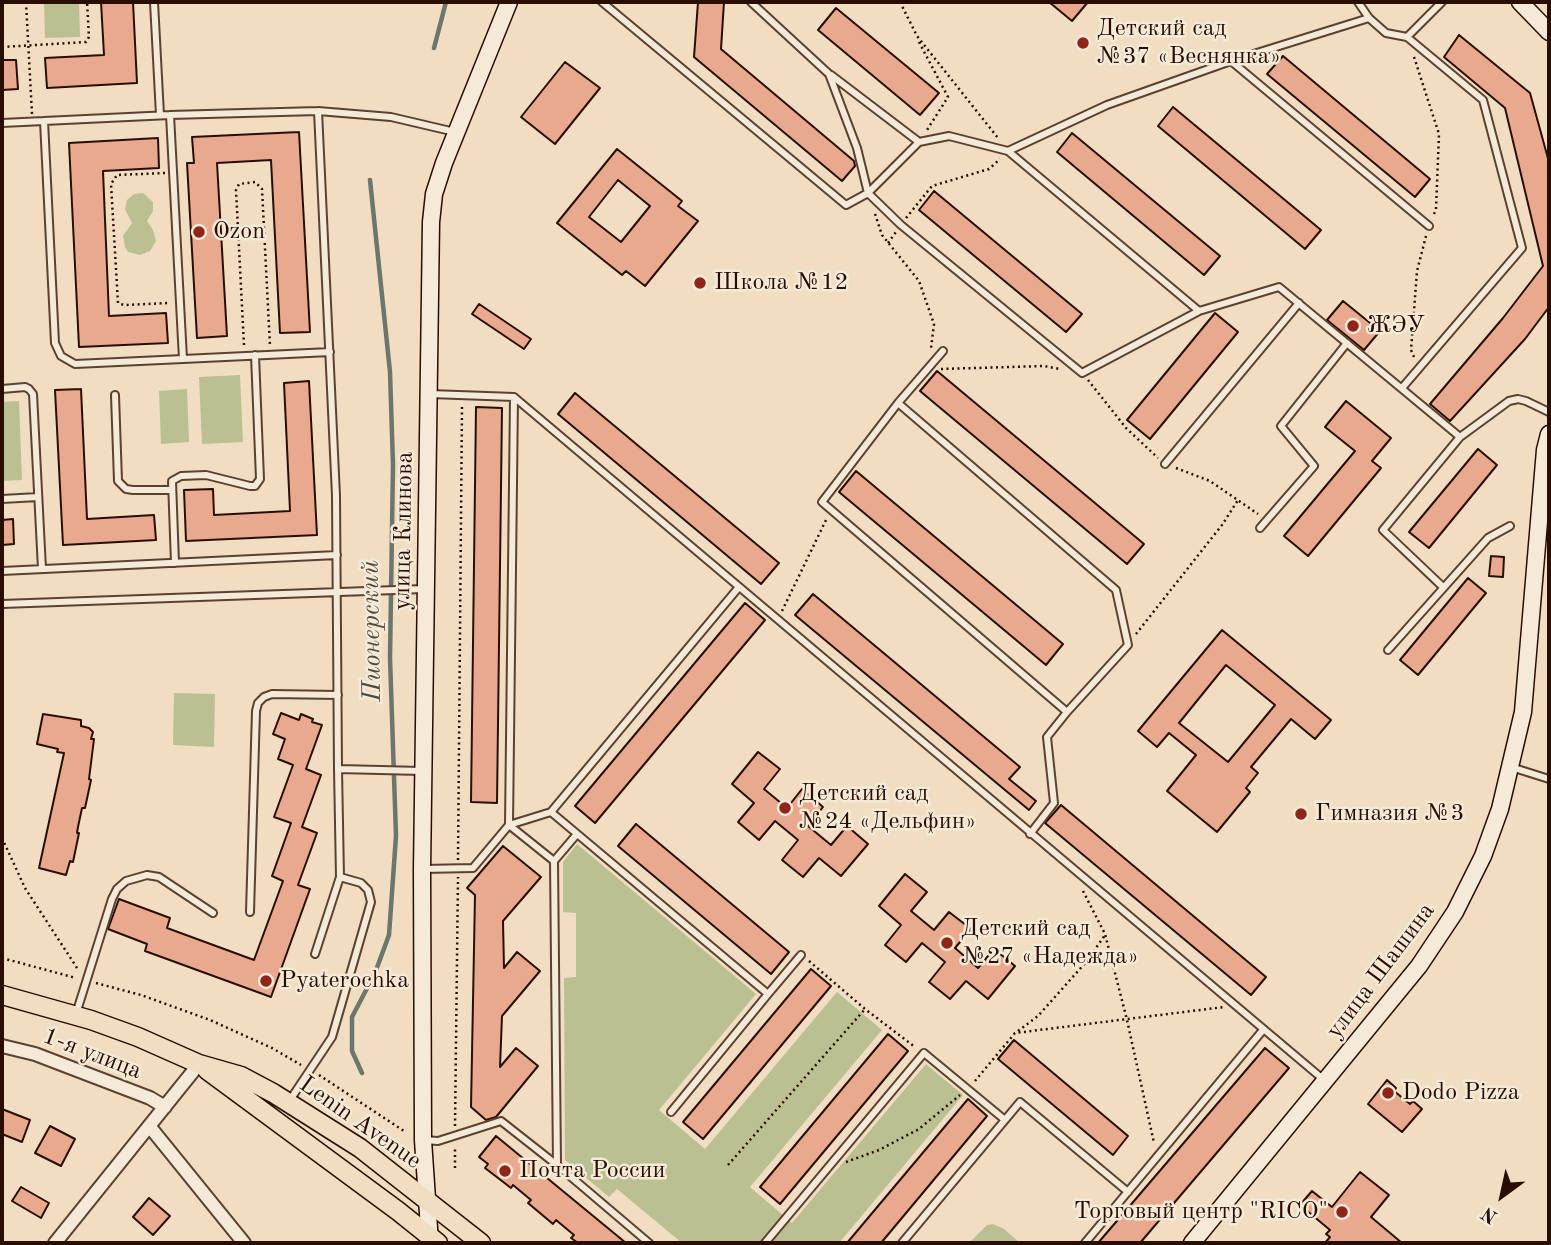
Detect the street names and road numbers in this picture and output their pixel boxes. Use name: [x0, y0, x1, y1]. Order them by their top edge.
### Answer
street label: улица Клинова: [388, 451, 420, 611]
street label: улица Шашина: [1321, 897, 1441, 1045]
street label: 1-я улица: [39, 1022, 145, 1086]
street label: Lenin Avenue: [293, 1070, 427, 1176]

